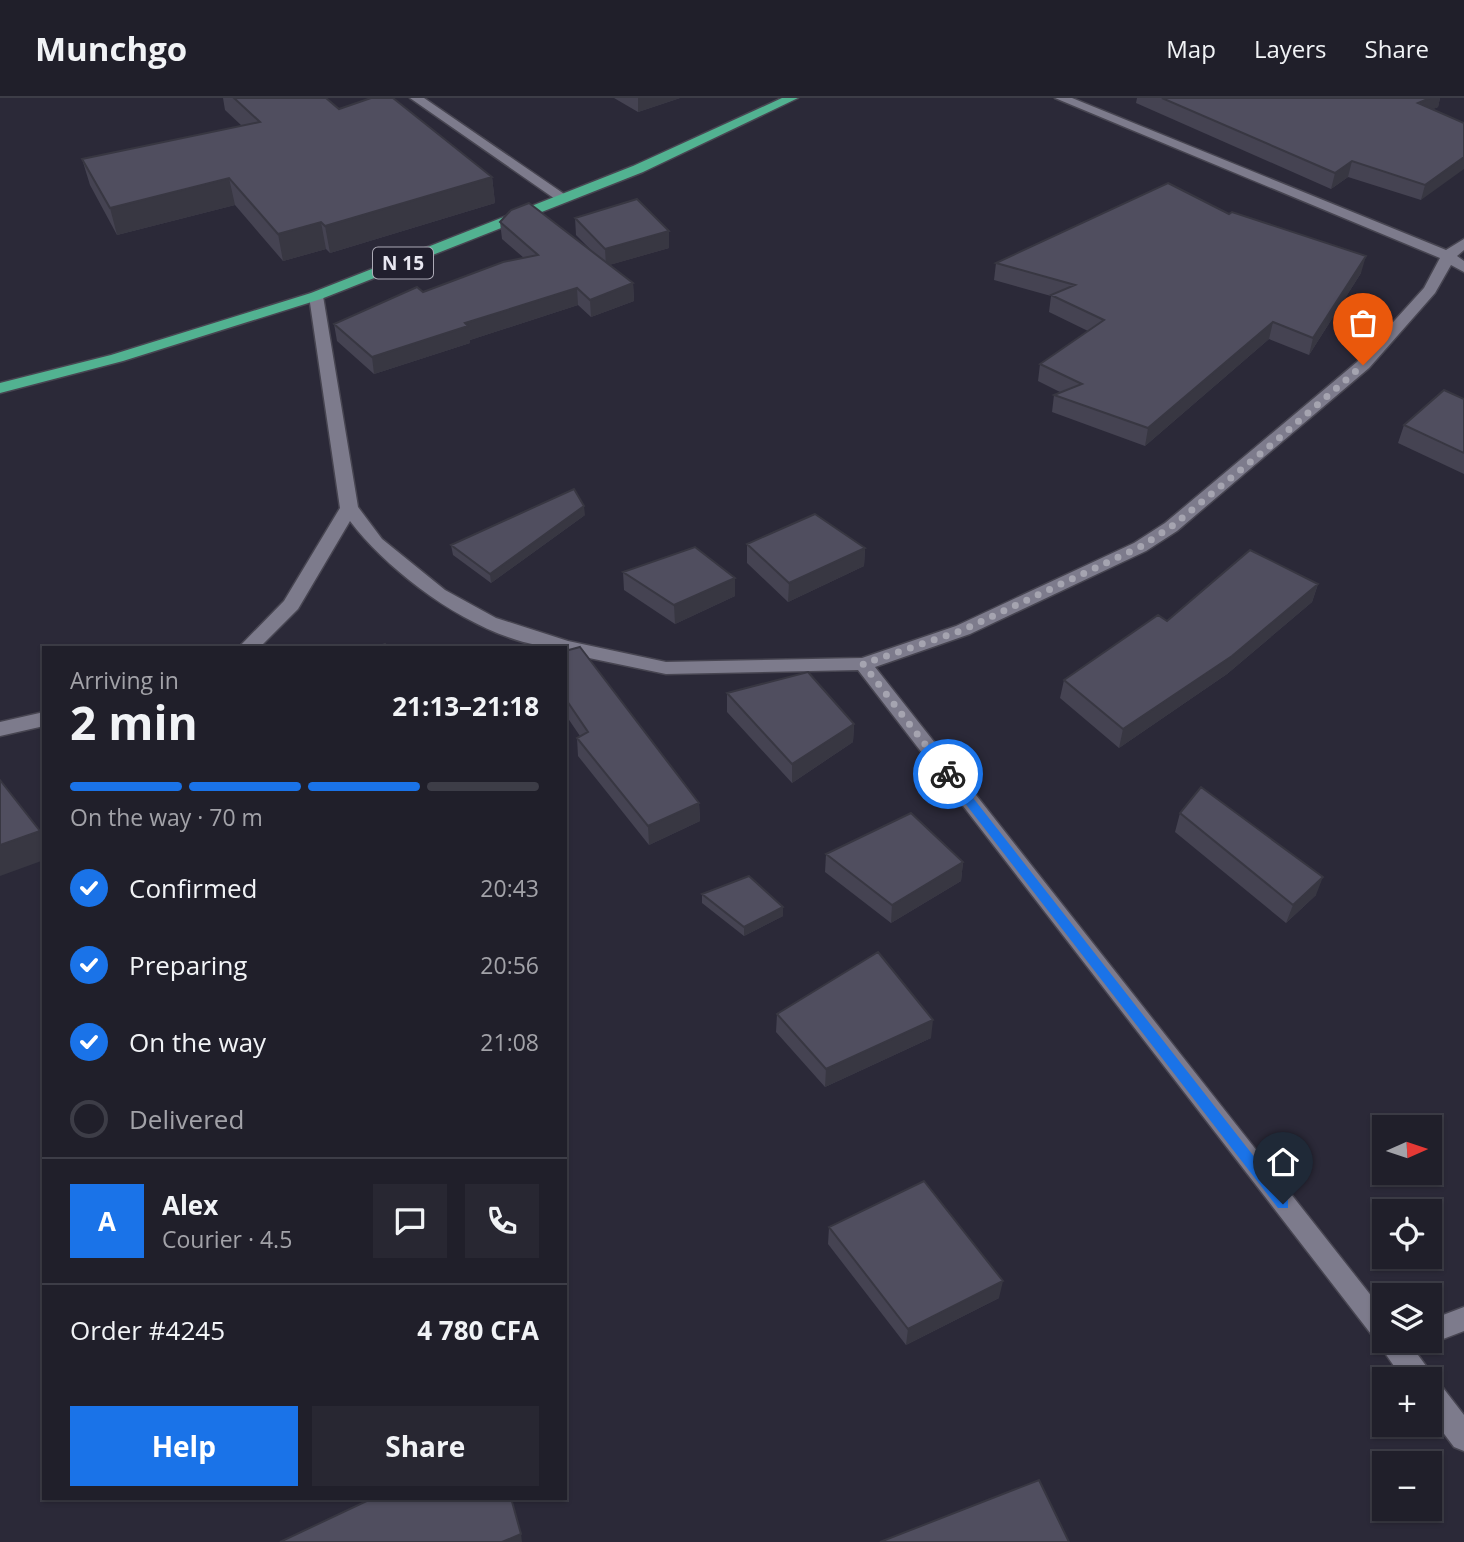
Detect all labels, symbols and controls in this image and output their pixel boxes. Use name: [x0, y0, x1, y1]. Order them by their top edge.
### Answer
text: Munchgo: [35, 26, 187, 71]
text: Map: [1166, 32, 1216, 65]
text: Layers: [1254, 32, 1327, 65]
text: Share: [1365, 32, 1429, 65]
road number: N 15: [373, 248, 433, 279]
pin: [1333, 293, 1393, 365]
icon: bag: [1344, 304, 1382, 342]
text: Arriving in: [70, 664, 179, 696]
text: 21:13–21:18: [392, 688, 539, 724]
text: 2 min: [70, 691, 198, 753]
courier: [913, 739, 983, 809]
icon: bike: [929, 755, 967, 793]
text: On the way · 70 m: [70, 801, 263, 833]
icon: check: [70, 869, 108, 907]
text: Confirmed: [129, 870, 257, 906]
text: 20:43: [480, 872, 539, 904]
icon: check: [70, 946, 108, 984]
text: Preparing: [129, 947, 247, 983]
text: 20:56: [480, 949, 539, 981]
icon: check: [70, 1023, 108, 1061]
text: On the way: [129, 1024, 266, 1060]
text: 21:08: [480, 1026, 539, 1058]
text: Delivered: [129, 1101, 244, 1137]
north arrow: [1372, 1115, 1442, 1185]
map controls: [1372, 1115, 1442, 1521]
pin: [1253, 1132, 1313, 1204]
icon: home: [1264, 1143, 1302, 1181]
button: chat: [373, 1184, 447, 1258]
button: phone: [465, 1184, 539, 1258]
text: Alex: [162, 1187, 218, 1223]
button: locate: [1372, 1199, 1442, 1269]
text: A: [98, 1203, 116, 1239]
text: Courier · 4.5: [162, 1223, 292, 1255]
button: layers: [1372, 1283, 1442, 1353]
text: Order #4245: [70, 1312, 225, 1348]
text: 4 780 CFA: [417, 1312, 539, 1348]
button: +: [1372, 1367, 1442, 1437]
button: Help: [70, 1406, 298, 1486]
button: Share: [312, 1406, 539, 1486]
button: −: [1372, 1451, 1442, 1521]

